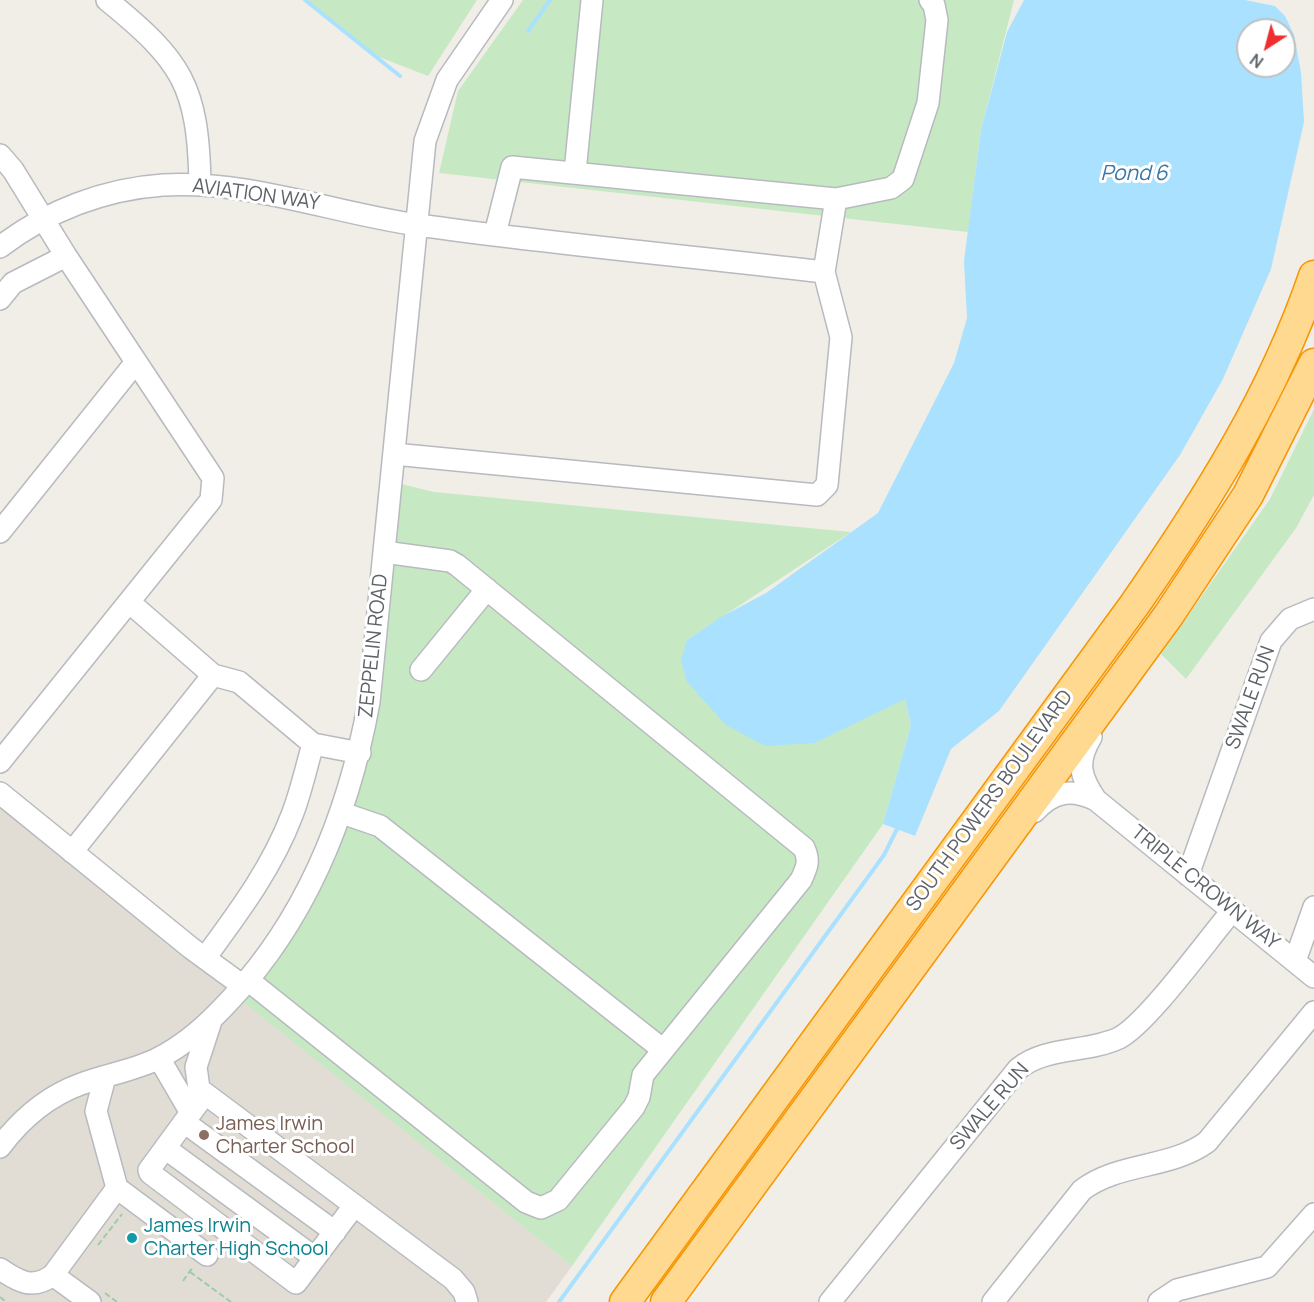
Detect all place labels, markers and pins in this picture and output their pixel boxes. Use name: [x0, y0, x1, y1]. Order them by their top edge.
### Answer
place label: James Irwin Charter School: [216, 1112, 355, 1159]
marker: James Irwin Charter School: [197, 1128, 211, 1142]
place label: James Irwin Charter High School: [144, 1214, 329, 1261]
marker: James Irwin Charter High School: [125, 1231, 139, 1245]

